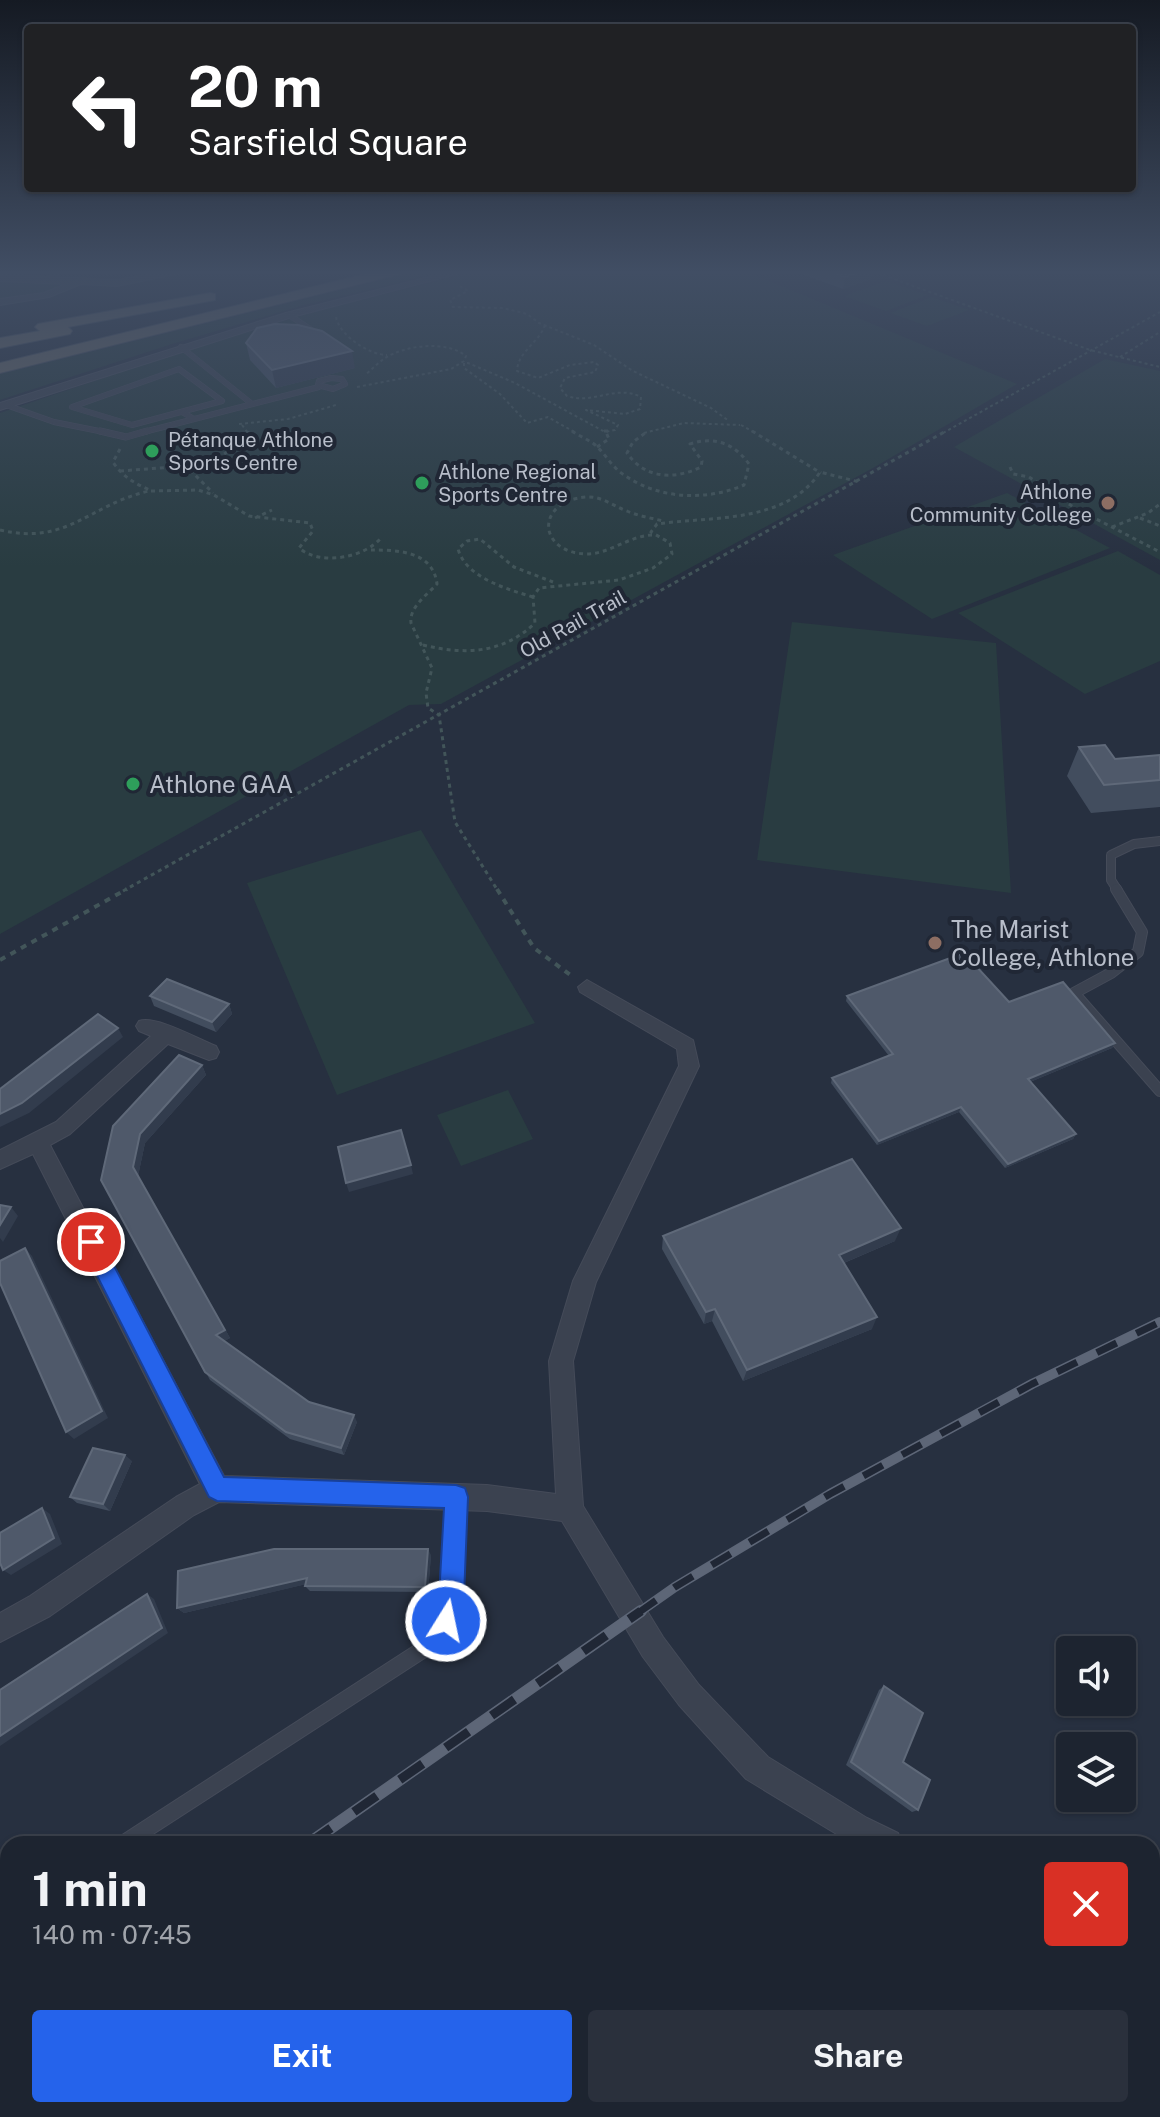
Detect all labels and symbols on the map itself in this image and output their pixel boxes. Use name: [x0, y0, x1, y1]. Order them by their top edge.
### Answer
place label: Pétanque Athlone Sports Centre: [168, 428, 333, 475]
marker: Pétanque Athlone Sports Centre: [143, 442, 161, 460]
place label: Athlone Regional Sports Centre: [438, 460, 597, 507]
marker: Athlone Regional Sports Centre: [413, 474, 431, 492]
place label: Athlone Community College: [910, 480, 1092, 527]
marker: Athlone Community College: [1099, 494, 1117, 512]
street label: Old Rail Trail: [516, 585, 630, 663]
place label: Athlone GAA: [149, 770, 293, 798]
marker: Athlone GAA: [124, 775, 142, 793]
place label: The Marist College, Athlone: [951, 915, 1134, 971]
marker: The Marist College, Athlone: [926, 934, 944, 952]
pin: [57, 1208, 125, 1276]
position arrow: [404, 1579, 488, 1663]

